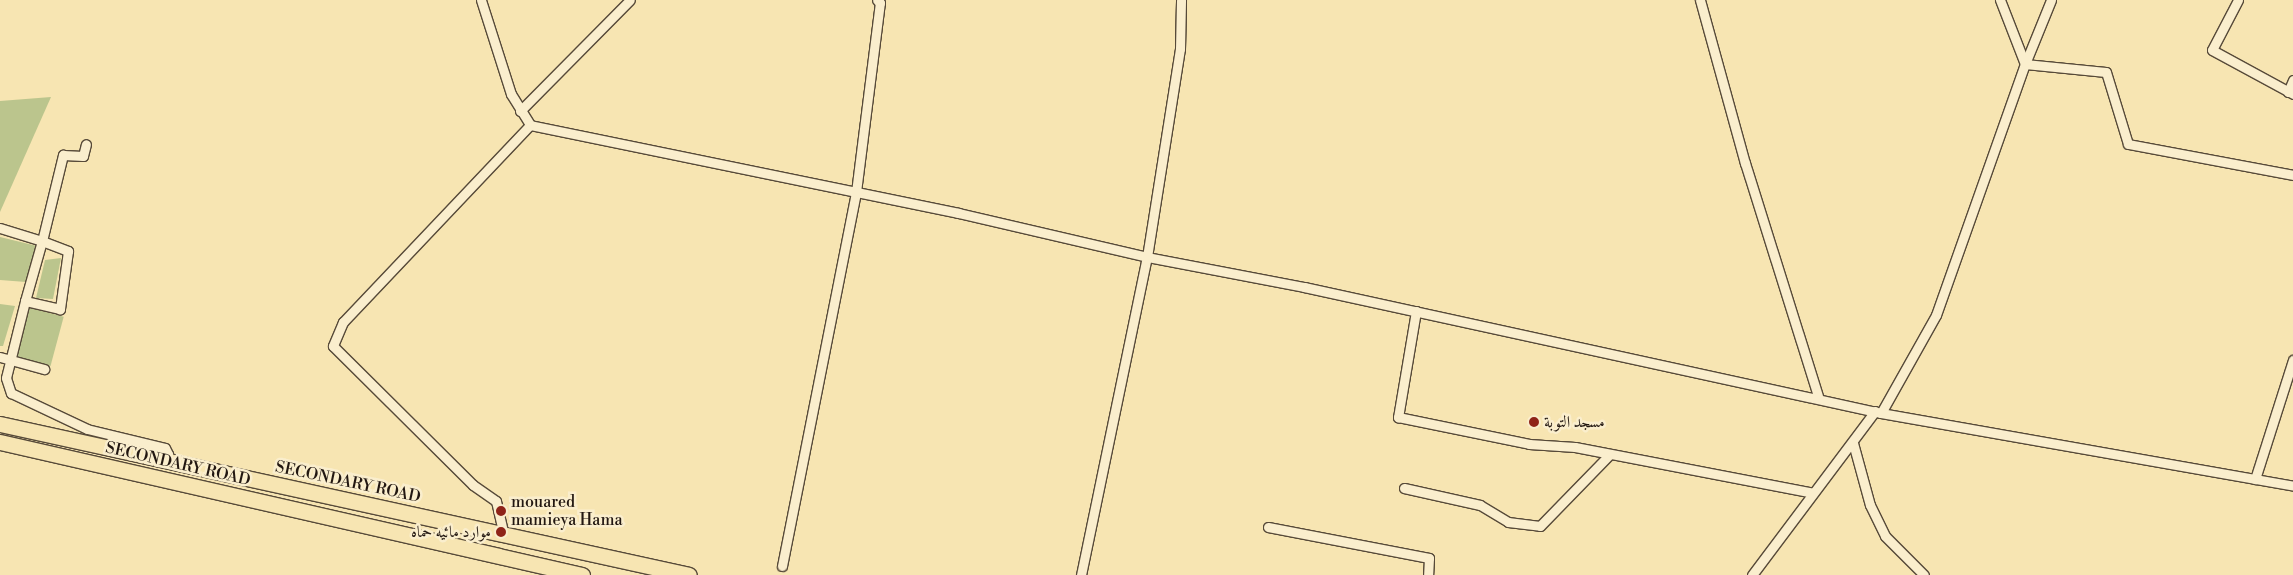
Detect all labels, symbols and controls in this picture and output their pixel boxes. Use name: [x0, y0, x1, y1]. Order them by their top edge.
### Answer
place label: مسجد التوبة: [1544, 412, 1605, 432]
marker: مسجد التوبة: [1528, 416, 1540, 428]
street label: SECONDARY ROAD: [104, 438, 252, 490]
street label: SECONDARY ROAD: [273, 457, 423, 507]
place label: mouared mamieya Hama: [511, 492, 623, 530]
marker: mouared mamieya Hama: [495, 505, 507, 517]
place label: موارد مائيه حماه: [411, 522, 491, 542]
marker: موارد مائيه حماه: [495, 526, 507, 538]

